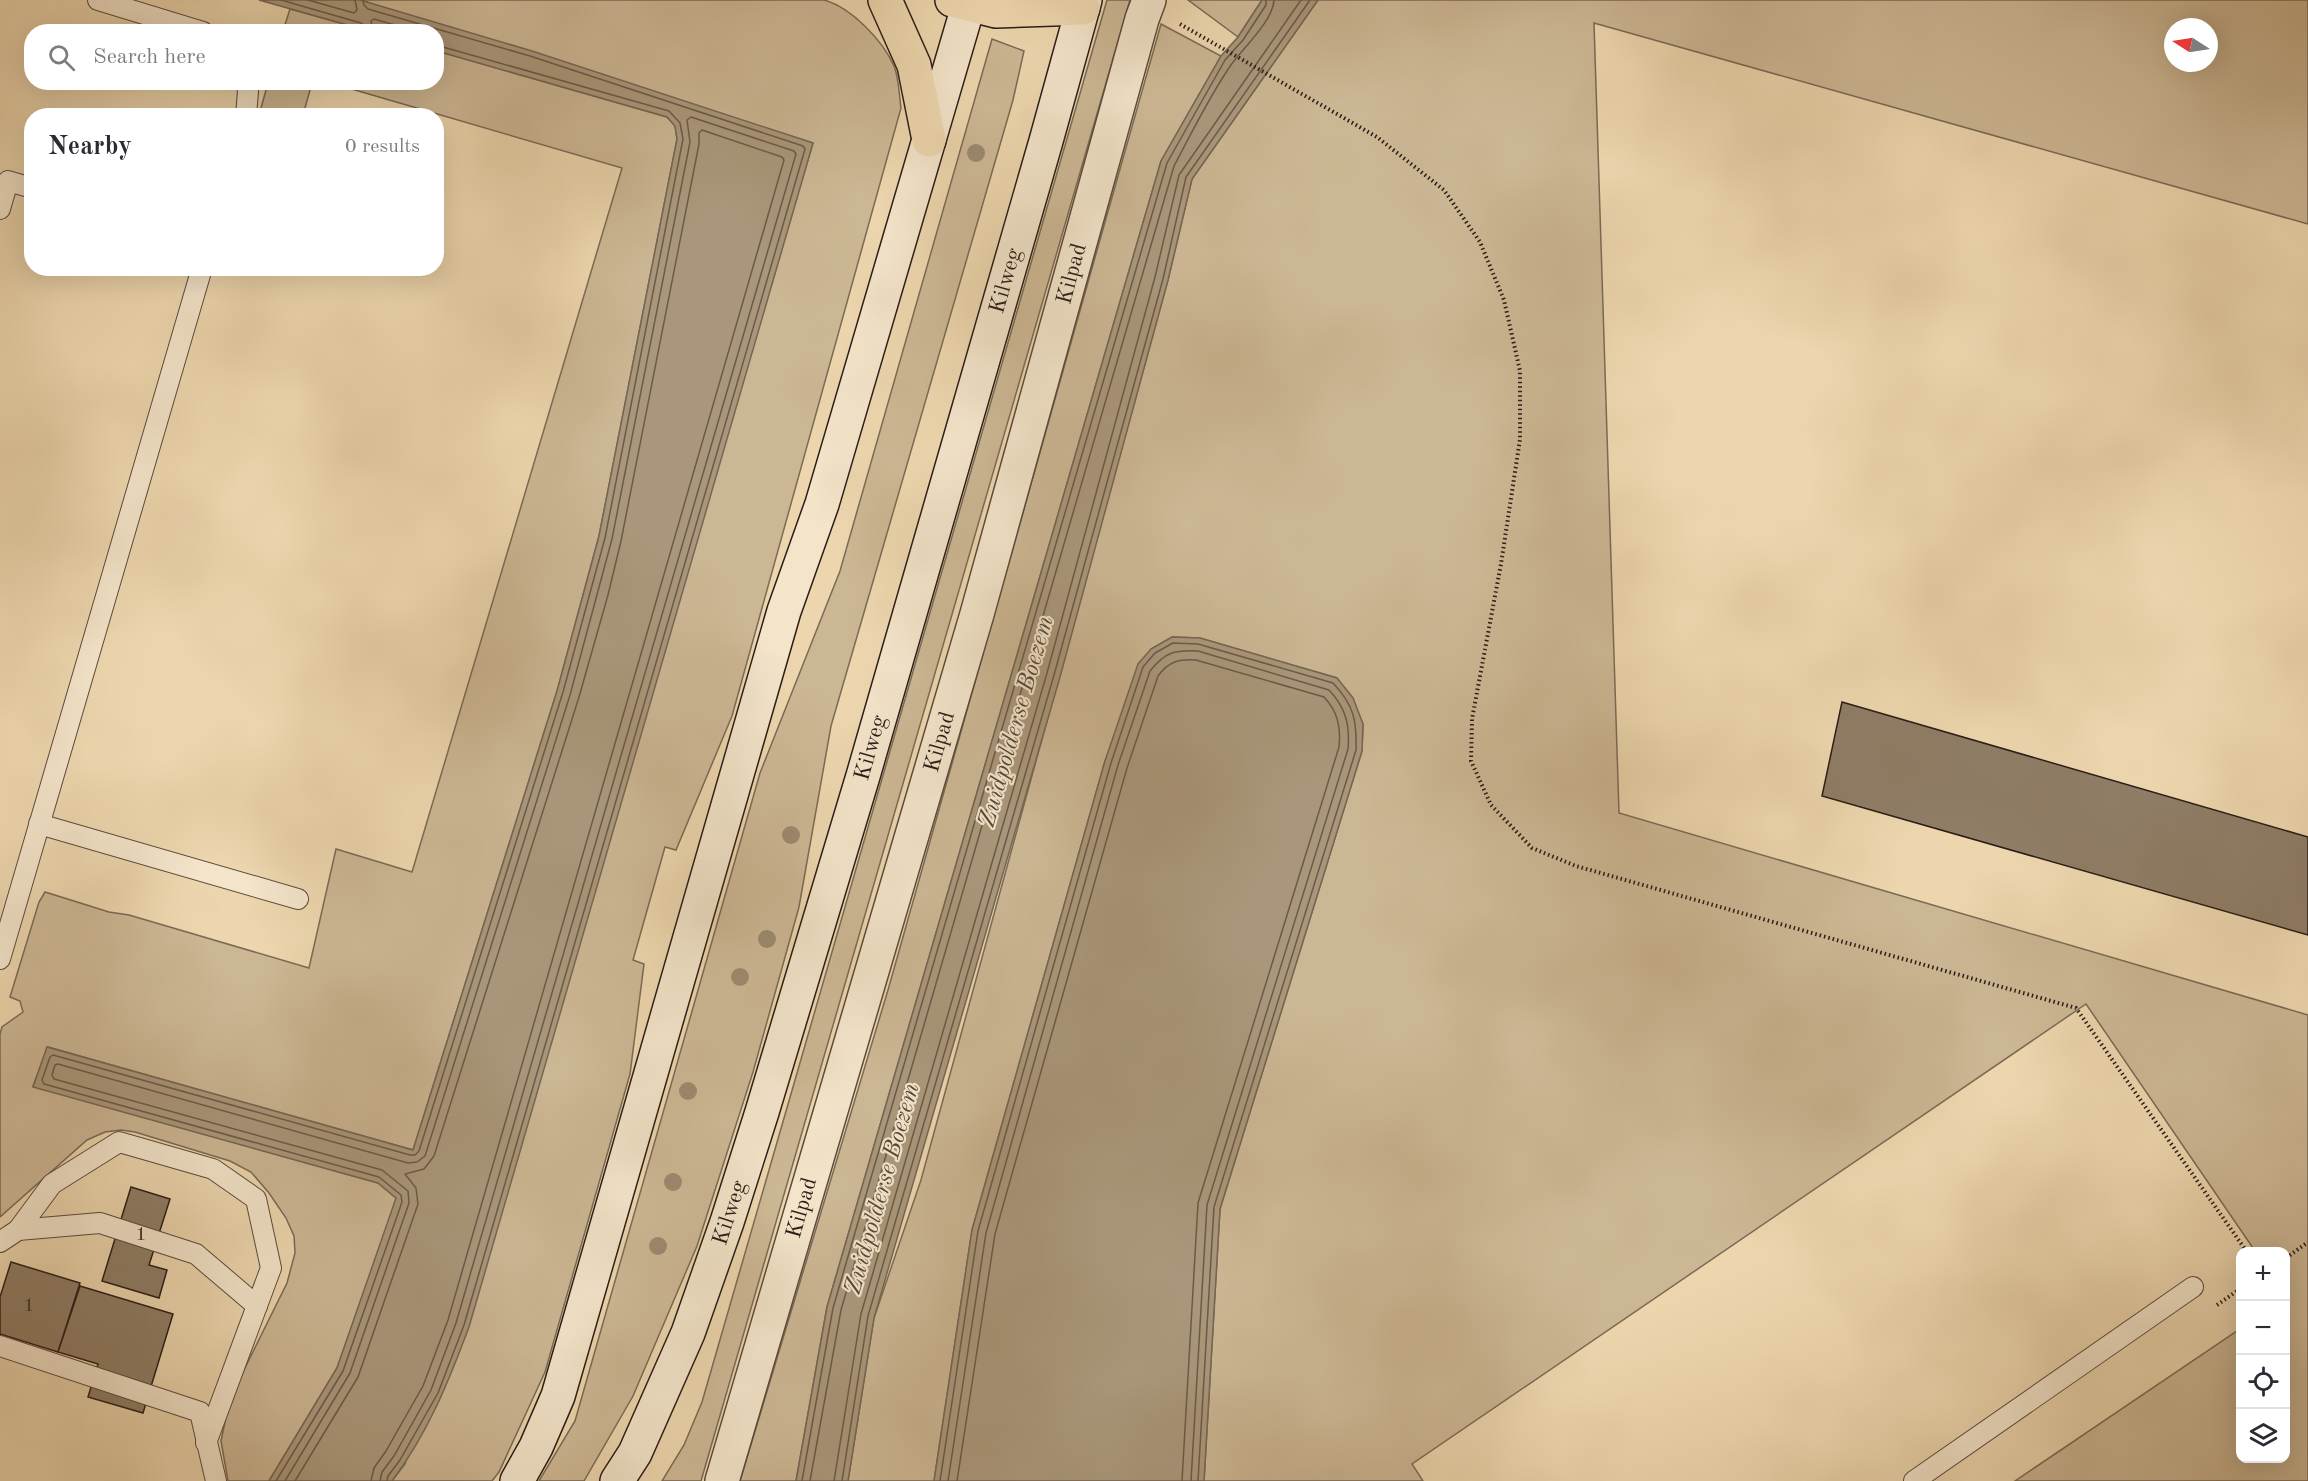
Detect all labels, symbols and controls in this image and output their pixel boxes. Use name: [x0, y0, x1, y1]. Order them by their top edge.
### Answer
north arrow: [2164, 18, 2218, 72]
search box: [24, 24, 444, 90]
icon: search: [45, 41, 78, 74]
text: Search here: [93, 46, 206, 68]
text: Nearby: [48, 134, 132, 160]
text: 0 results: [345, 137, 420, 157]
street label: Kilpad: [1053, 241, 1091, 307]
street label: Kilweg: [986, 246, 1026, 316]
water label: Zuidpolderse Boezem: [975, 614, 1059, 830]
street label: Kilpad: [921, 709, 959, 775]
street label: Kilweg: [851, 713, 891, 783]
water label: Zuidpolderse Boezem: [841, 1081, 925, 1297]
street label: Kilpad: [783, 1175, 821, 1241]
street label: Kilweg: [709, 1178, 751, 1248]
house number: 1: [135, 1225, 147, 1245]
map controls: [2236, 1247, 2290, 1463]
button: +: [2236, 1247, 2290, 1301]
house number: 1: [23, 1296, 35, 1316]
button: −: [2236, 1301, 2290, 1355]
button: locate: [2236, 1355, 2290, 1409]
button: layers: [2236, 1409, 2290, 1463]

